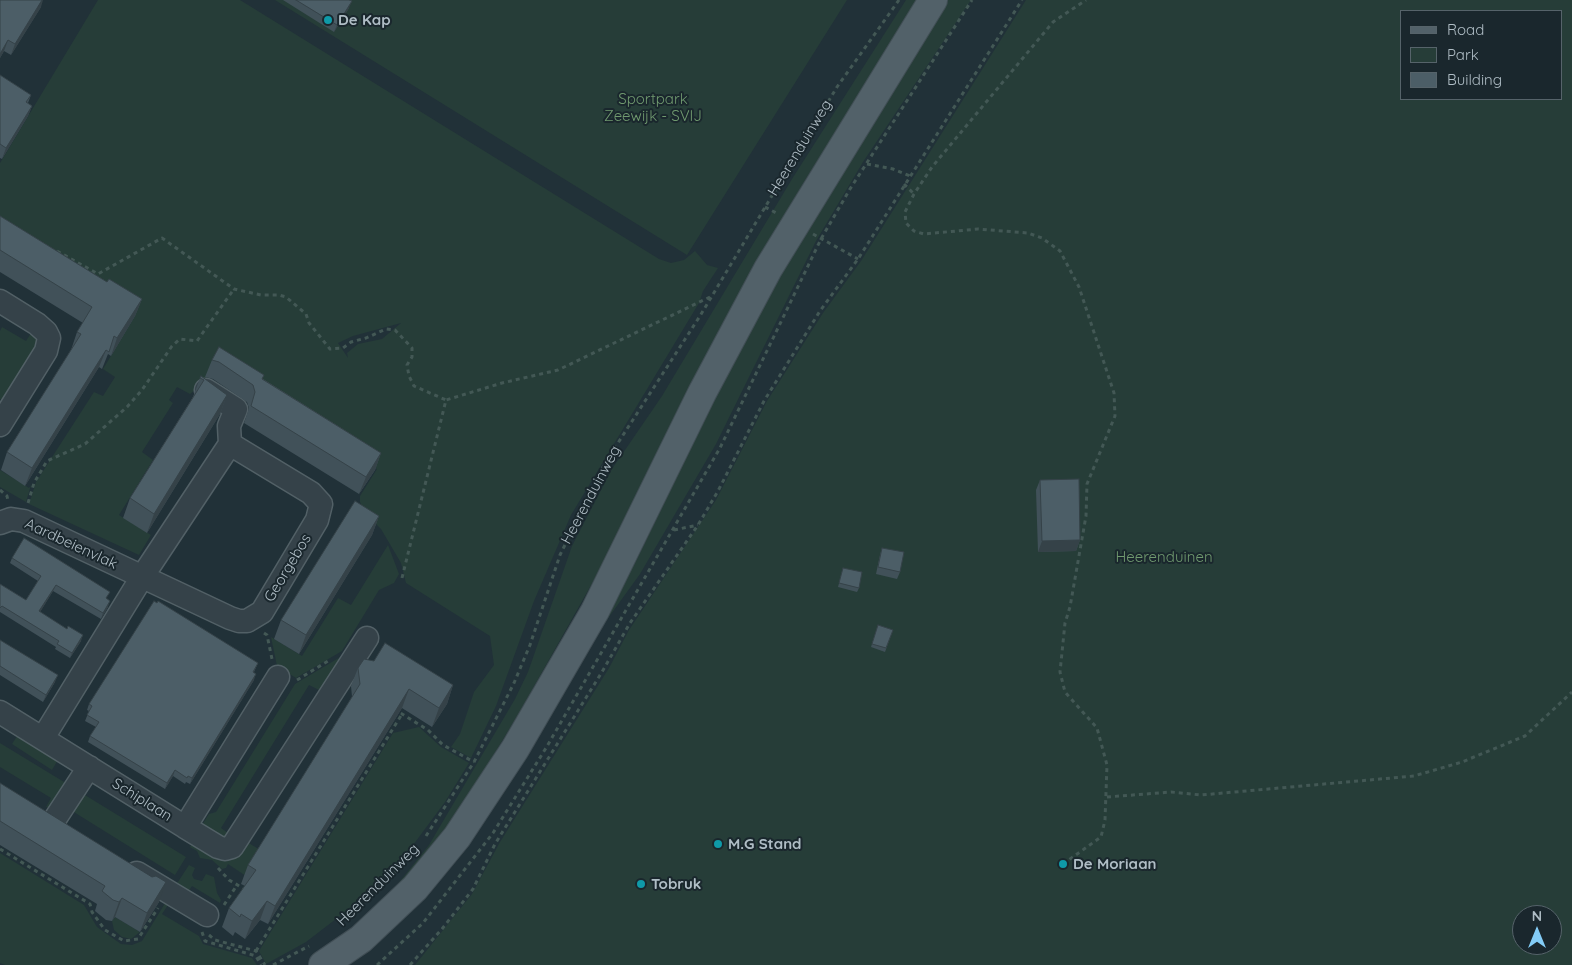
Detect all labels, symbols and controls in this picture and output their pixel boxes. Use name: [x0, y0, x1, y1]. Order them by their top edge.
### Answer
legend: [1400, 10, 1562, 100]
place label: De Kap: [338, 11, 391, 29]
marker: De Kap: [322, 14, 334, 26]
text: Road: [1447, 20, 1484, 39]
text: Park: [1447, 45, 1479, 64]
text: Building: [1447, 70, 1502, 89]
park label: Sportpark Zeewijk - SVIJ: [604, 90, 702, 125]
street label: Heerenduinweg: [764, 97, 836, 199]
street label: Heerenduinweg: [557, 443, 625, 547]
street label: Aardbeienvlak: [22, 515, 120, 573]
street label: Georgebos: [261, 531, 315, 605]
park label: Heerenduinen: [1115, 548, 1213, 566]
street label: Schiplaan: [109, 774, 175, 826]
place label: M.G Stand: [728, 835, 802, 853]
marker: M.G Stand: [712, 838, 724, 850]
street label: Heerenduinweg: [333, 840, 423, 930]
place label: De Moriaan: [1073, 855, 1157, 873]
marker: De Moriaan: [1057, 858, 1069, 870]
place label: Tobruk: [651, 875, 701, 893]
marker: Tobruk: [635, 878, 647, 890]
north arrow: [1512, 905, 1562, 955]
text: N: [1532, 907, 1542, 925]

